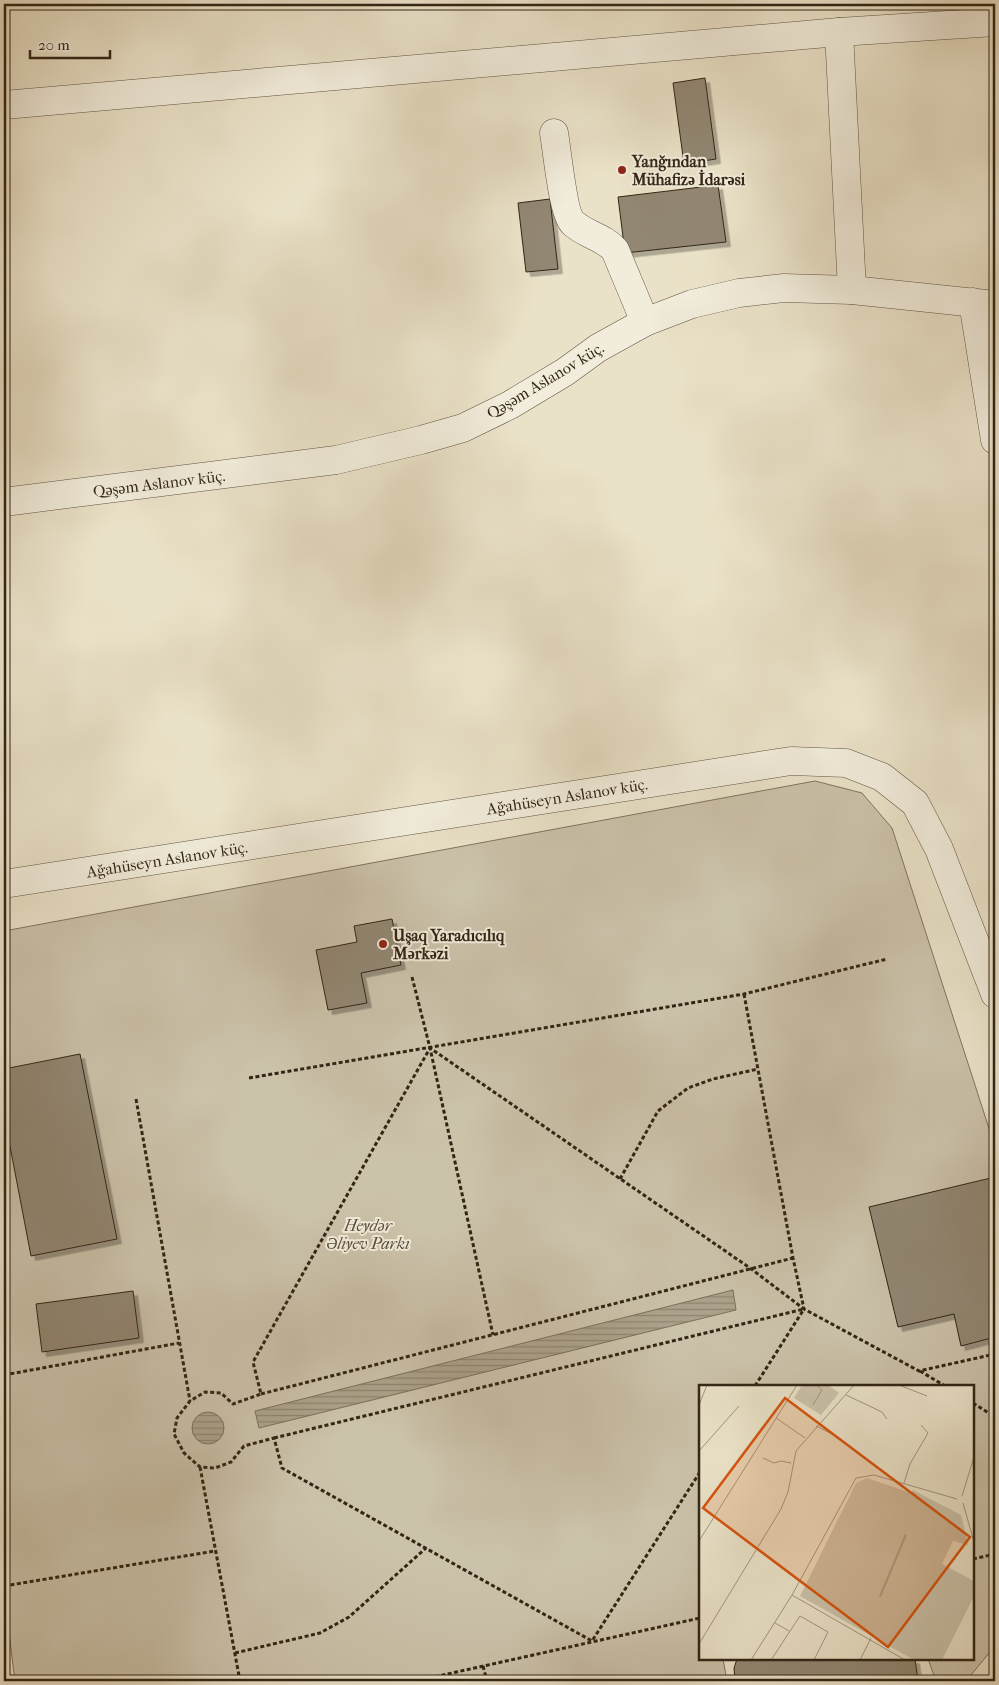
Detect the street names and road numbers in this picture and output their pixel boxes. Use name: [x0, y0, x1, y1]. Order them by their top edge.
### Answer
street label: Qəşəm Aslanov küç.: [483, 338, 608, 424]
street label: Qəşəm Aslanov küç.: [92, 466, 226, 502]
street label: Ağahüseyn Aslanov küç.: [484, 774, 649, 819]
street label: Ağahüseyn Aslanov küç.: [84, 837, 249, 882]

